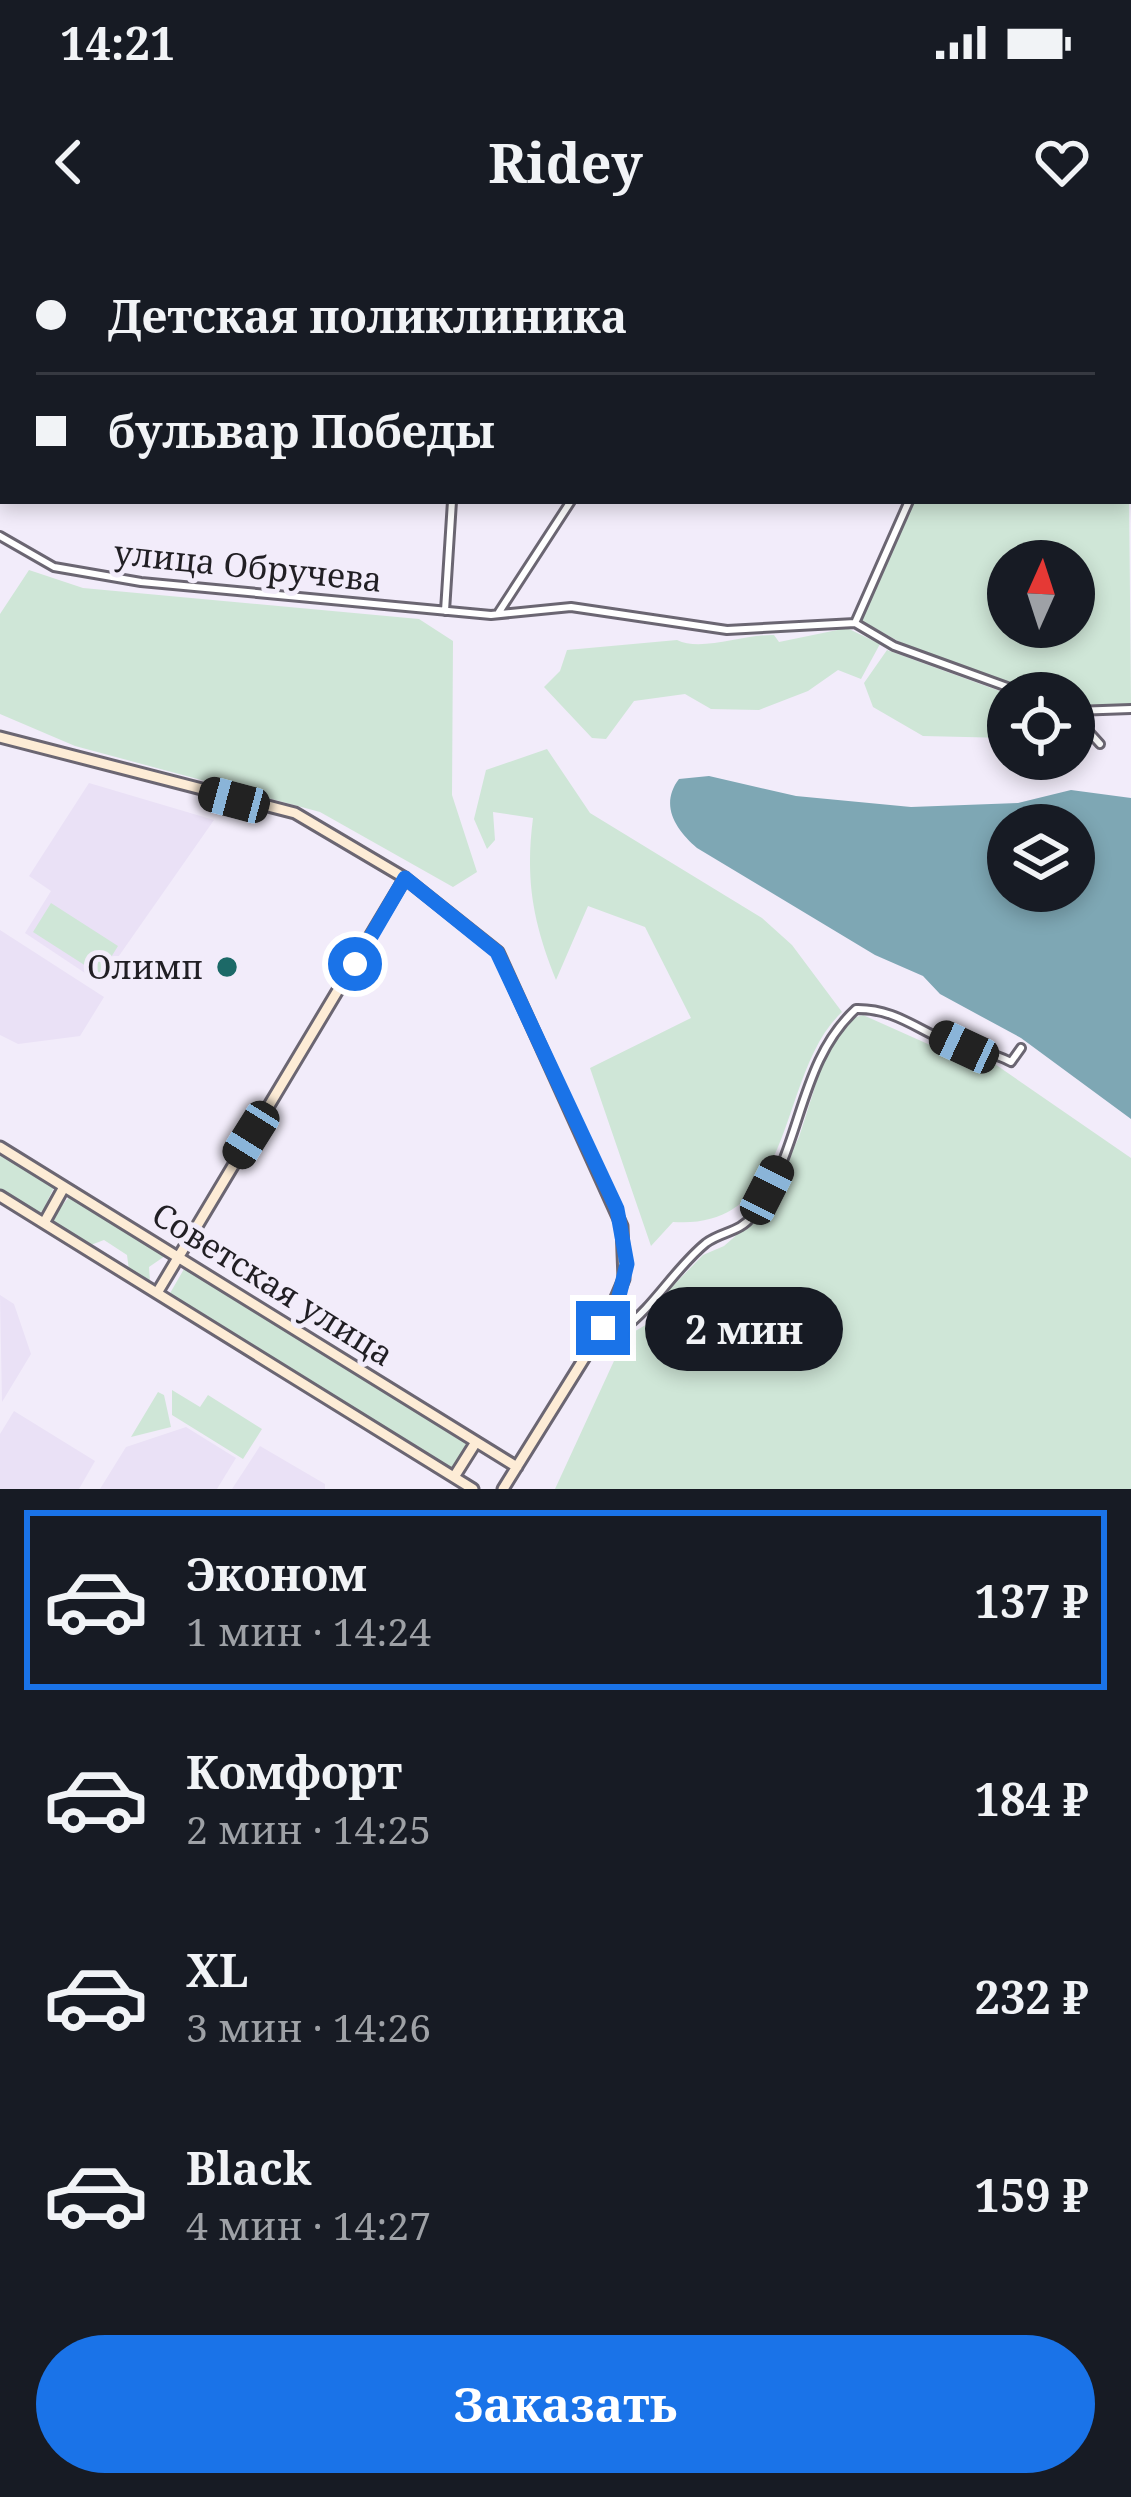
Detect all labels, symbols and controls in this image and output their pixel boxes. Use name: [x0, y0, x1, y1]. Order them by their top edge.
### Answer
text: 14:21: [60, 12, 175, 73]
text: Ridey: [488, 125, 643, 199]
icon: back: [36, 129, 102, 195]
icon: heart: [1029, 129, 1095, 195]
text: Детская поликлиника: [108, 285, 627, 346]
text: бульвар Победы: [108, 400, 495, 461]
street label: улица Обручева: [112, 529, 384, 602]
north arrow: [987, 540, 1095, 648]
map controls: [987, 540, 1095, 912]
button: locate: [987, 672, 1095, 780]
car: [195, 773, 273, 827]
button: layers: [987, 804, 1095, 912]
route start: [328, 937, 382, 991]
place label: Олимп: [87, 944, 203, 989]
marker: Олимп: [214, 954, 240, 980]
car: [924, 1015, 1004, 1079]
car: [217, 1095, 285, 1175]
car: [735, 1150, 799, 1230]
street label: Советская улица: [144, 1191, 402, 1376]
callout: 2 мин: [645, 1286, 843, 1370]
route end: [576, 1301, 630, 1355]
text: 2 мин: [685, 1302, 803, 1355]
text: Эконом: [186, 1543, 367, 1604]
icon: car: [42, 1546, 150, 1654]
text: 137 ₽: [974, 1570, 1089, 1631]
text: 1 мин · 14:24: [186, 1604, 431, 1657]
text: Комфорт: [186, 1741, 402, 1802]
icon: car: [42, 1744, 150, 1852]
text: 184 ₽: [974, 1768, 1089, 1829]
text: 2 мин · 14:25: [186, 1802, 431, 1855]
text: XL: [186, 1939, 248, 2000]
icon: car: [42, 1942, 150, 2050]
text: 232 ₽: [974, 1966, 1089, 2027]
text: 3 мин · 14:26: [186, 2000, 431, 2053]
text: Black: [186, 2137, 311, 2198]
icon: car: [42, 2140, 150, 2248]
text: 159 ₽: [974, 2164, 1089, 2225]
text: 4 мин · 14:27: [186, 2198, 431, 2251]
button: Заказать: [36, 2335, 1095, 2473]

